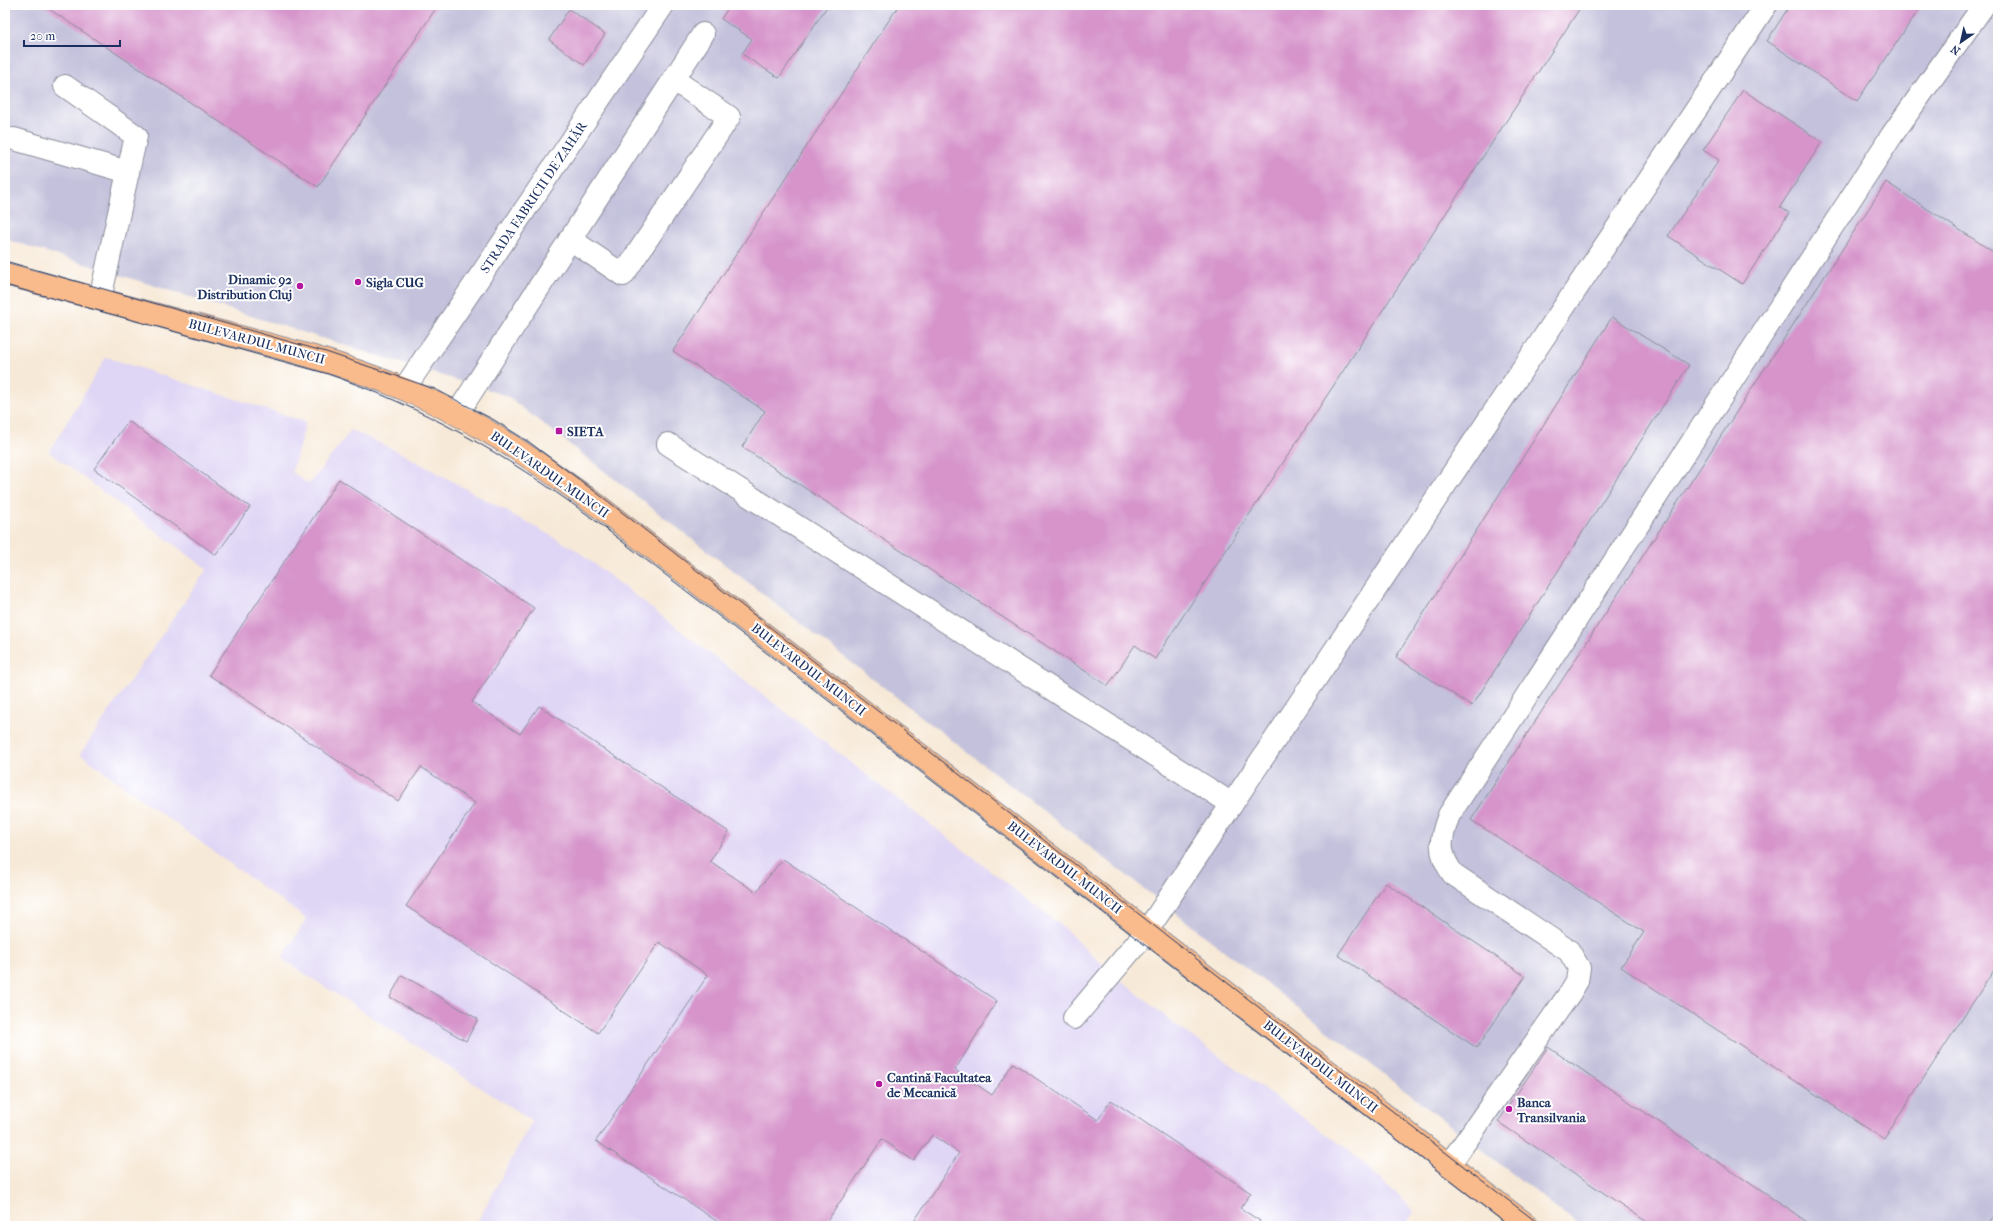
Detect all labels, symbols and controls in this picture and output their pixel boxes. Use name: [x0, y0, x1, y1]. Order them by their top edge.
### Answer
scale bar: [24, 22, 120, 48]
north arrow: [1941, 22, 1981, 62]
text: 20 m: [30, 29, 55, 43]
text: N: [1948, 42, 1963, 58]
street label: STRADA FABRICII DE ZAHĂR: [477, 118, 590, 276]
place label: Dinamic 92 Distribution Cluj: [197, 272, 292, 302]
place label: Sigla CUG: [366, 275, 425, 291]
marker: Sigla CUG: [353, 277, 363, 287]
marker: Dinamic 92 Distribution Cluj: [295, 281, 305, 291]
street label: BULEVARDUL MUNCII: [187, 316, 327, 367]
place label: SIETA: [567, 424, 604, 439]
marker: SIETA: [554, 426, 564, 436]
street label: BULEVARDUL MUNCII: [488, 428, 612, 521]
street label: BULEVARDUL MUNCII: [749, 620, 869, 719]
street label: BULEVARDUL MUNCII: [1005, 818, 1125, 917]
street label: BULEVARDUL MUNCII: [1261, 1017, 1381, 1116]
place label: Cantină Facultatea de Mecanică: [887, 1070, 992, 1100]
marker: Cantină Facultatea de Mecanică: [874, 1079, 884, 1089]
place label: Banca Transilvania: [1516, 1095, 1587, 1125]
marker: Banca Transilvania: [1504, 1104, 1514, 1114]

